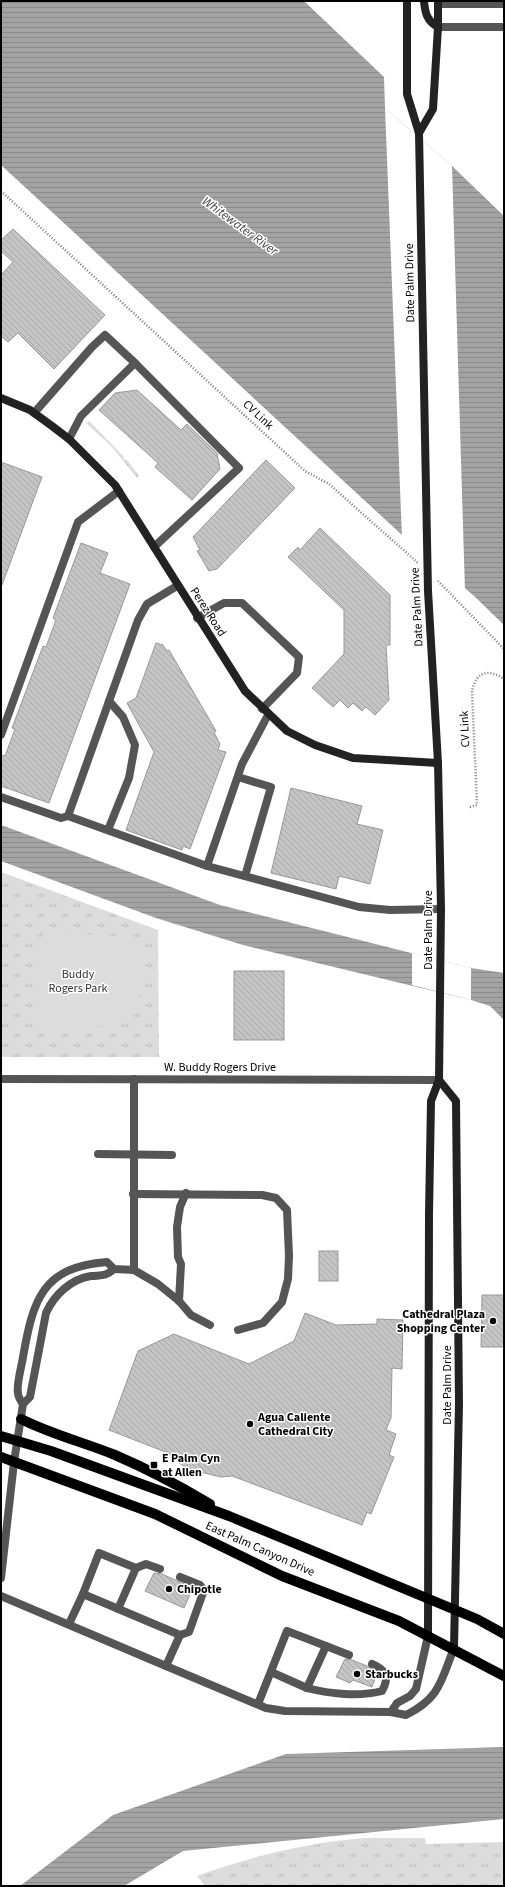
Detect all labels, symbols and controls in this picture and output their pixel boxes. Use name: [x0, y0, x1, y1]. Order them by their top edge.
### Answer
water label: Whitewater River: [198, 192, 282, 260]
street label: Date Palm Drive: [401, 243, 419, 323]
street label: CV Link: [239, 396, 277, 434]
street label: Date Palm Drive: [406, 567, 428, 647]
street label: Perez Road: [186, 584, 230, 640]
street label: CV Link: [456, 710, 474, 748]
street label: Date Palm Drive: [420, 890, 437, 970]
park label: Buddy Rogers Park: [48, 966, 108, 997]
street label: W. Buddy Rogers Drive: [164, 1059, 276, 1076]
place label: Cathedral Plaza Shopping Center: [397, 1306, 485, 1337]
marker: Cathedral Plaza Shopping Center: [488, 1316, 498, 1326]
street label: Date Palm Drive: [439, 1345, 456, 1425]
place label: Agua Caliente Cathedral City: [257, 1409, 334, 1440]
marker: Agua Caliente Cathedral City: [245, 1419, 255, 1429]
place label: E Palm Cyn at Allen: [162, 1450, 220, 1481]
marker: E Palm Cyn at Allen: [149, 1460, 159, 1470]
street label: East Palm Canyon Drive: [203, 1517, 317, 1581]
place label: Chipotle: [177, 1581, 222, 1598]
marker: Chipotle: [164, 1584, 174, 1594]
place label: Starbucks: [365, 1666, 418, 1683]
marker: Starbucks: [352, 1669, 362, 1679]

